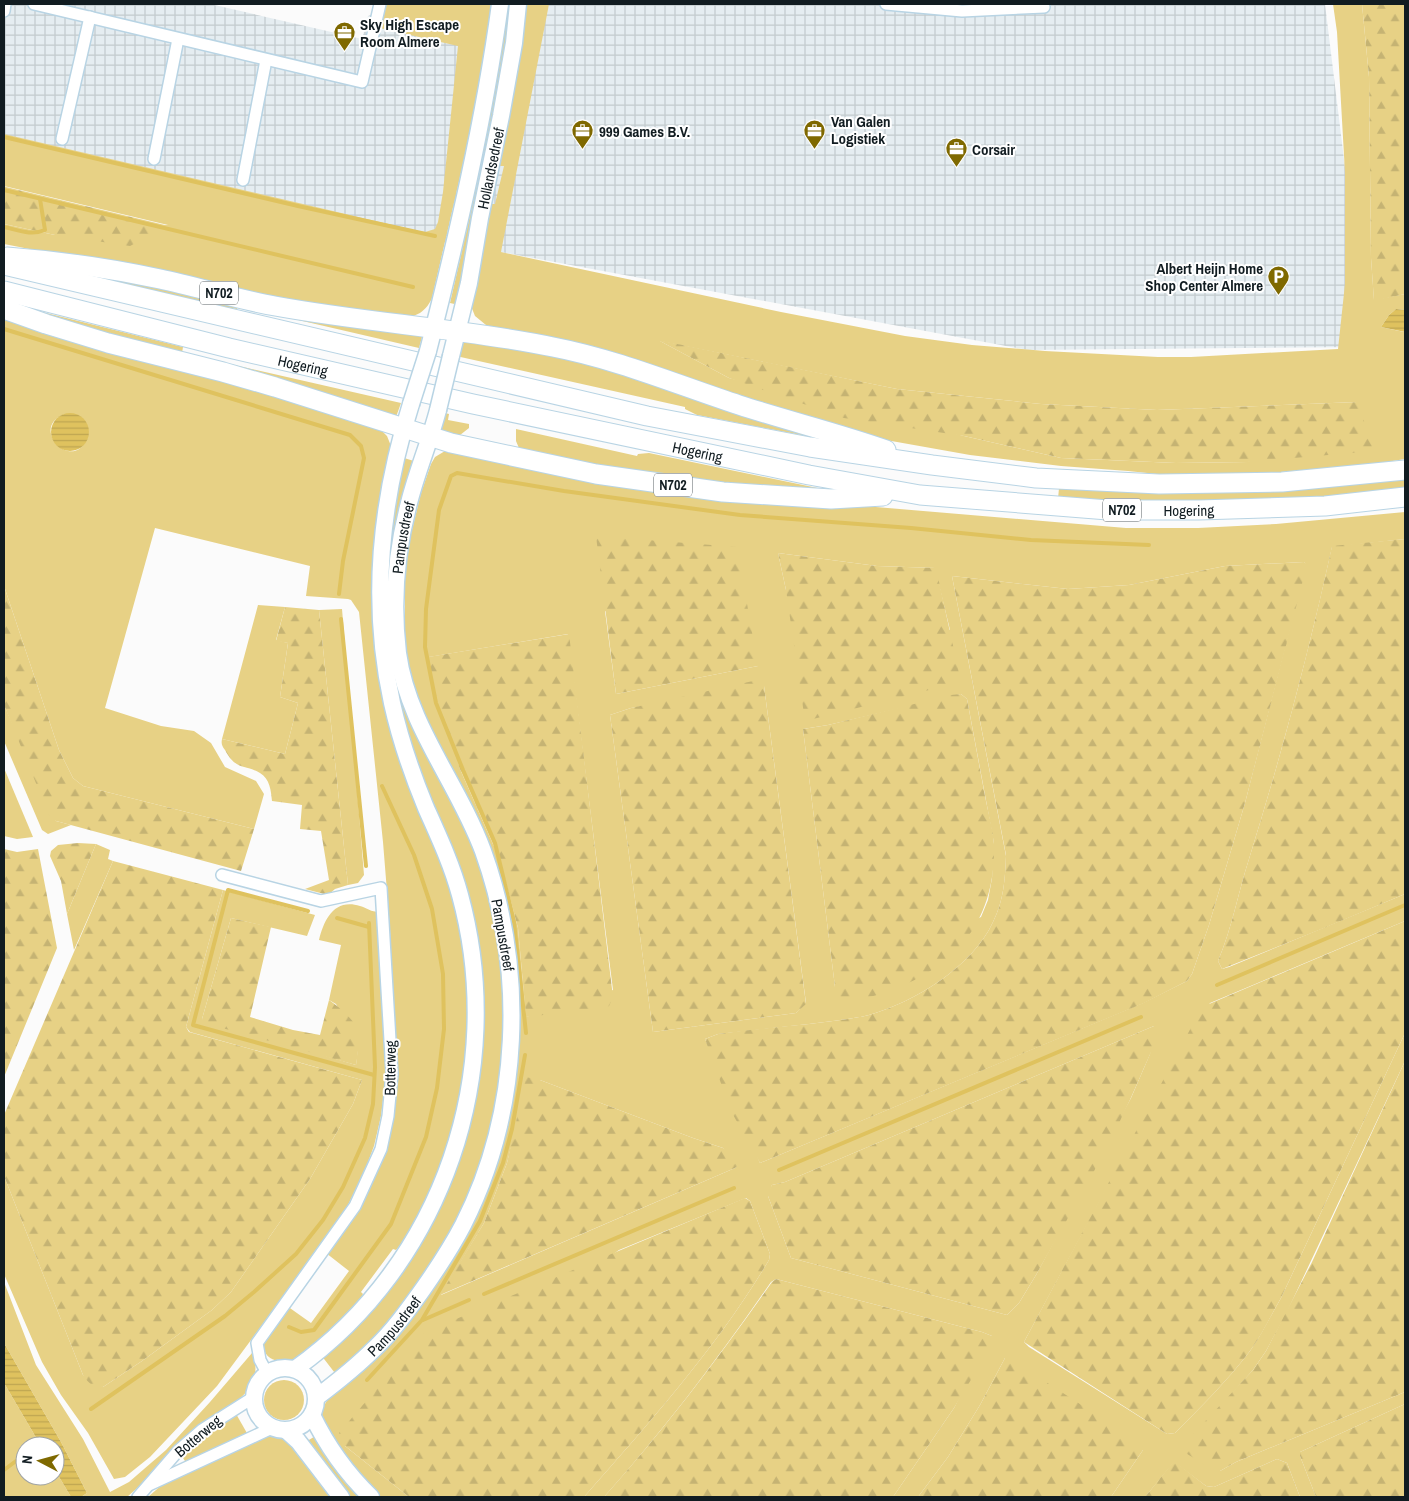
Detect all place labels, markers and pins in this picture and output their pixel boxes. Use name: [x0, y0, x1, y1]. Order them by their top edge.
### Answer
place label: Sky High Escape Room Almere: [360, 14, 459, 52]
office icon: Sky High Escape Room Almere: [332, 21, 356, 52]
place label: Van Galen Logistiek: [831, 111, 891, 149]
office icon: Van Galen Logistiek: [803, 118, 827, 149]
office icon: 999 Games B.V.: [571, 119, 595, 150]
place label: 999 Games B.V.: [599, 121, 690, 142]
office icon: Corsair: [944, 137, 968, 168]
place label: Corsair: [972, 139, 1015, 160]
place label: Albert Heijn Home Shop Center Almere: [1145, 258, 1263, 296]
parking icon: Albert Heijn Home Shop Center Almere: [1267, 265, 1291, 296]

